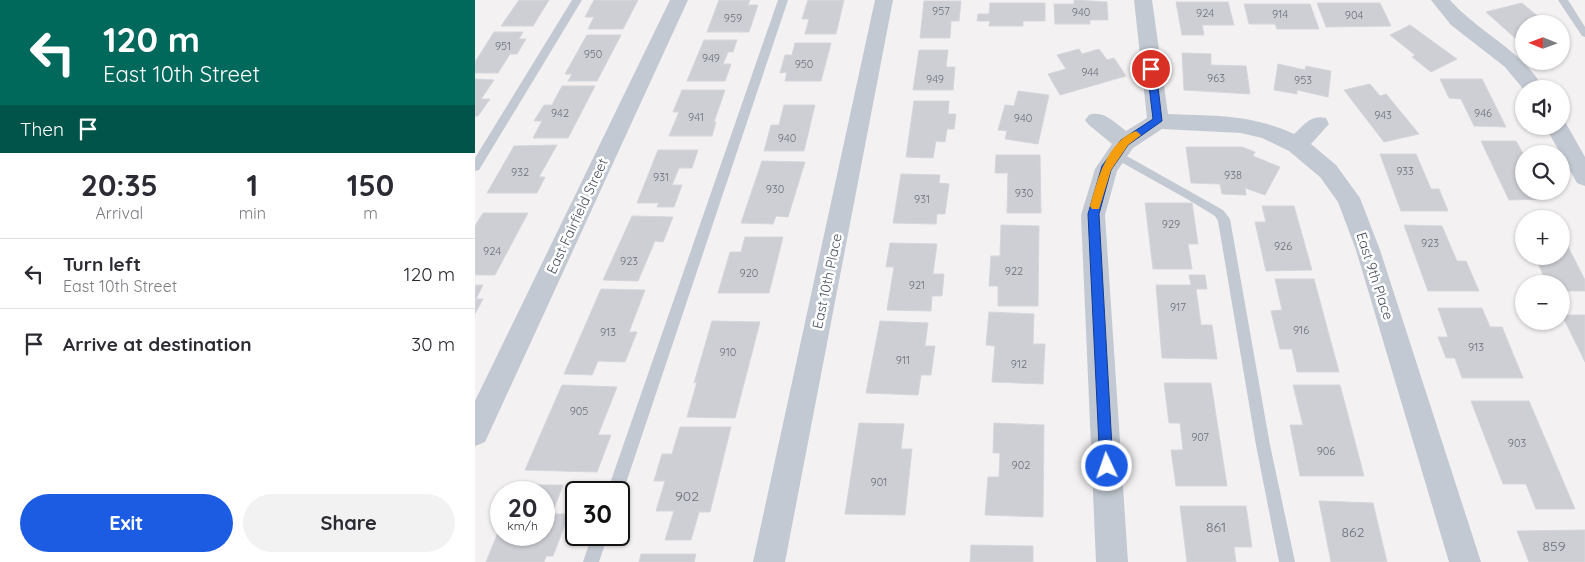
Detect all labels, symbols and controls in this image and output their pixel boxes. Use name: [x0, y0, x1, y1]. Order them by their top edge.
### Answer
house number: 957: [932, 4, 950, 18]
house number: 940: [1072, 5, 1090, 19]
house number: 924: [1196, 6, 1214, 20]
house number: 914: [1272, 7, 1288, 21]
house number: 904: [1345, 8, 1363, 22]
house number: 959: [724, 11, 742, 25]
north arrow: [1515, 15, 1570, 70]
map controls: [1515, 15, 1570, 330]
text: 120 m: [103, 17, 200, 61]
icon: left: [20, 20, 85, 85]
house number: 951: [495, 39, 511, 53]
house number: 950: [584, 47, 602, 61]
pin: [1130, 48, 1172, 90]
house number: 949: [702, 51, 720, 65]
icon: arrive: [1137, 55, 1165, 83]
house number: 950: [795, 57, 813, 71]
text: East 10th Street: [103, 60, 260, 88]
house number: 944: [1081, 65, 1099, 79]
house number: 963: [1207, 71, 1225, 85]
house number: 949: [926, 72, 944, 86]
house number: 953: [1294, 73, 1312, 87]
button: sound: [1515, 80, 1570, 135]
house number: 942: [551, 106, 569, 120]
house number: 946: [1474, 106, 1492, 120]
house number: 943: [1374, 108, 1392, 122]
house number: 941: [688, 110, 704, 124]
house number: 940: [1014, 111, 1032, 125]
icon: arrive: [74, 115, 102, 143]
text: Then: [20, 117, 64, 141]
house number: 940: [778, 131, 796, 145]
button: search: [1515, 145, 1570, 200]
street label: East Fairfield Street: [542, 155, 612, 277]
house number: 933: [1396, 164, 1414, 178]
house number: 932: [511, 165, 529, 179]
text: 20:35: [81, 166, 158, 204]
text: 1: [247, 166, 258, 204]
text: 150: [347, 166, 394, 204]
house number: 938: [1224, 168, 1242, 182]
house number: 931: [653, 170, 669, 184]
house number: 930: [766, 182, 784, 196]
house number: 930: [1015, 186, 1033, 200]
house number: 931: [914, 192, 930, 206]
text: Arrival: [95, 203, 143, 223]
text: min: [239, 203, 266, 223]
text: m: [363, 203, 378, 223]
button: +: [1515, 210, 1570, 265]
house number: 929: [1162, 217, 1180, 231]
street label: East 9th Place: [1352, 230, 1398, 322]
street label: East 10th Place: [808, 232, 846, 330]
house number: 923: [1421, 236, 1439, 250]
house number: 926: [1274, 239, 1292, 253]
house number: 924: [483, 244, 501, 258]
text: Turn left: [63, 252, 141, 276]
house number: 923: [620, 254, 638, 268]
icon: left: [20, 260, 48, 288]
text: 120 m: [404, 262, 455, 286]
house number: 922: [1005, 264, 1023, 278]
house number: 920: [740, 266, 758, 280]
button: −: [1515, 275, 1570, 330]
text: East 10th Street: [63, 276, 177, 296]
house number: 921: [909, 278, 925, 292]
house number: 917: [1170, 300, 1186, 314]
house number: 916: [1293, 323, 1309, 337]
house number: 913: [600, 325, 616, 339]
icon: arrive: [20, 330, 48, 358]
text: Arrive at destination: [63, 332, 252, 356]
text: 30 m: [411, 332, 455, 356]
house number: 913: [1468, 340, 1484, 354]
house number: 910: [720, 345, 736, 359]
house number: 911: [896, 353, 910, 367]
house number: 912: [1011, 357, 1027, 371]
house number: 905: [570, 404, 588, 418]
house number: 907: [1191, 430, 1209, 444]
house number: 903: [1508, 436, 1526, 450]
position arrow: [1080, 439, 1132, 491]
house number: 906: [1317, 444, 1335, 458]
house number: 902: [1012, 458, 1030, 472]
house number: 901: [871, 475, 887, 489]
speed limit sign: 30: [565, 481, 630, 546]
house number: 902: [675, 487, 699, 505]
text: 20: [508, 492, 537, 523]
button: Exit: [20, 494, 233, 552]
button: Share: [243, 494, 455, 552]
text: km/h: [507, 518, 538, 533]
house number: 861: [1206, 518, 1226, 536]
house number: 862: [1342, 523, 1365, 541]
house number: 859: [1542, 537, 1566, 555]

